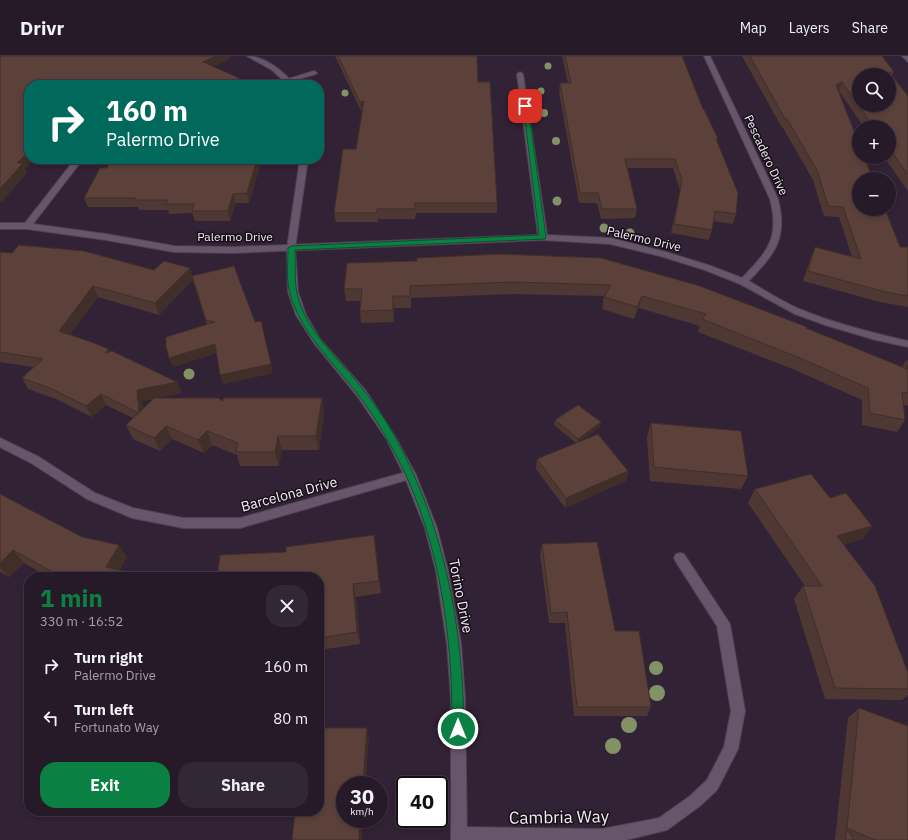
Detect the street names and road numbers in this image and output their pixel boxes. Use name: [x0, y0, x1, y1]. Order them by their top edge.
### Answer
street label: Pescadero Drive: [741, 112, 792, 198]
street label: Palermo Drive: [606, 223, 683, 254]
street label: Palermo Drive: [197, 229, 273, 244]
street label: Barcelona Drive: [239, 472, 340, 516]
street label: Torino Drive: [445, 557, 477, 635]
street label: Cambria Way: [509, 805, 610, 829]

